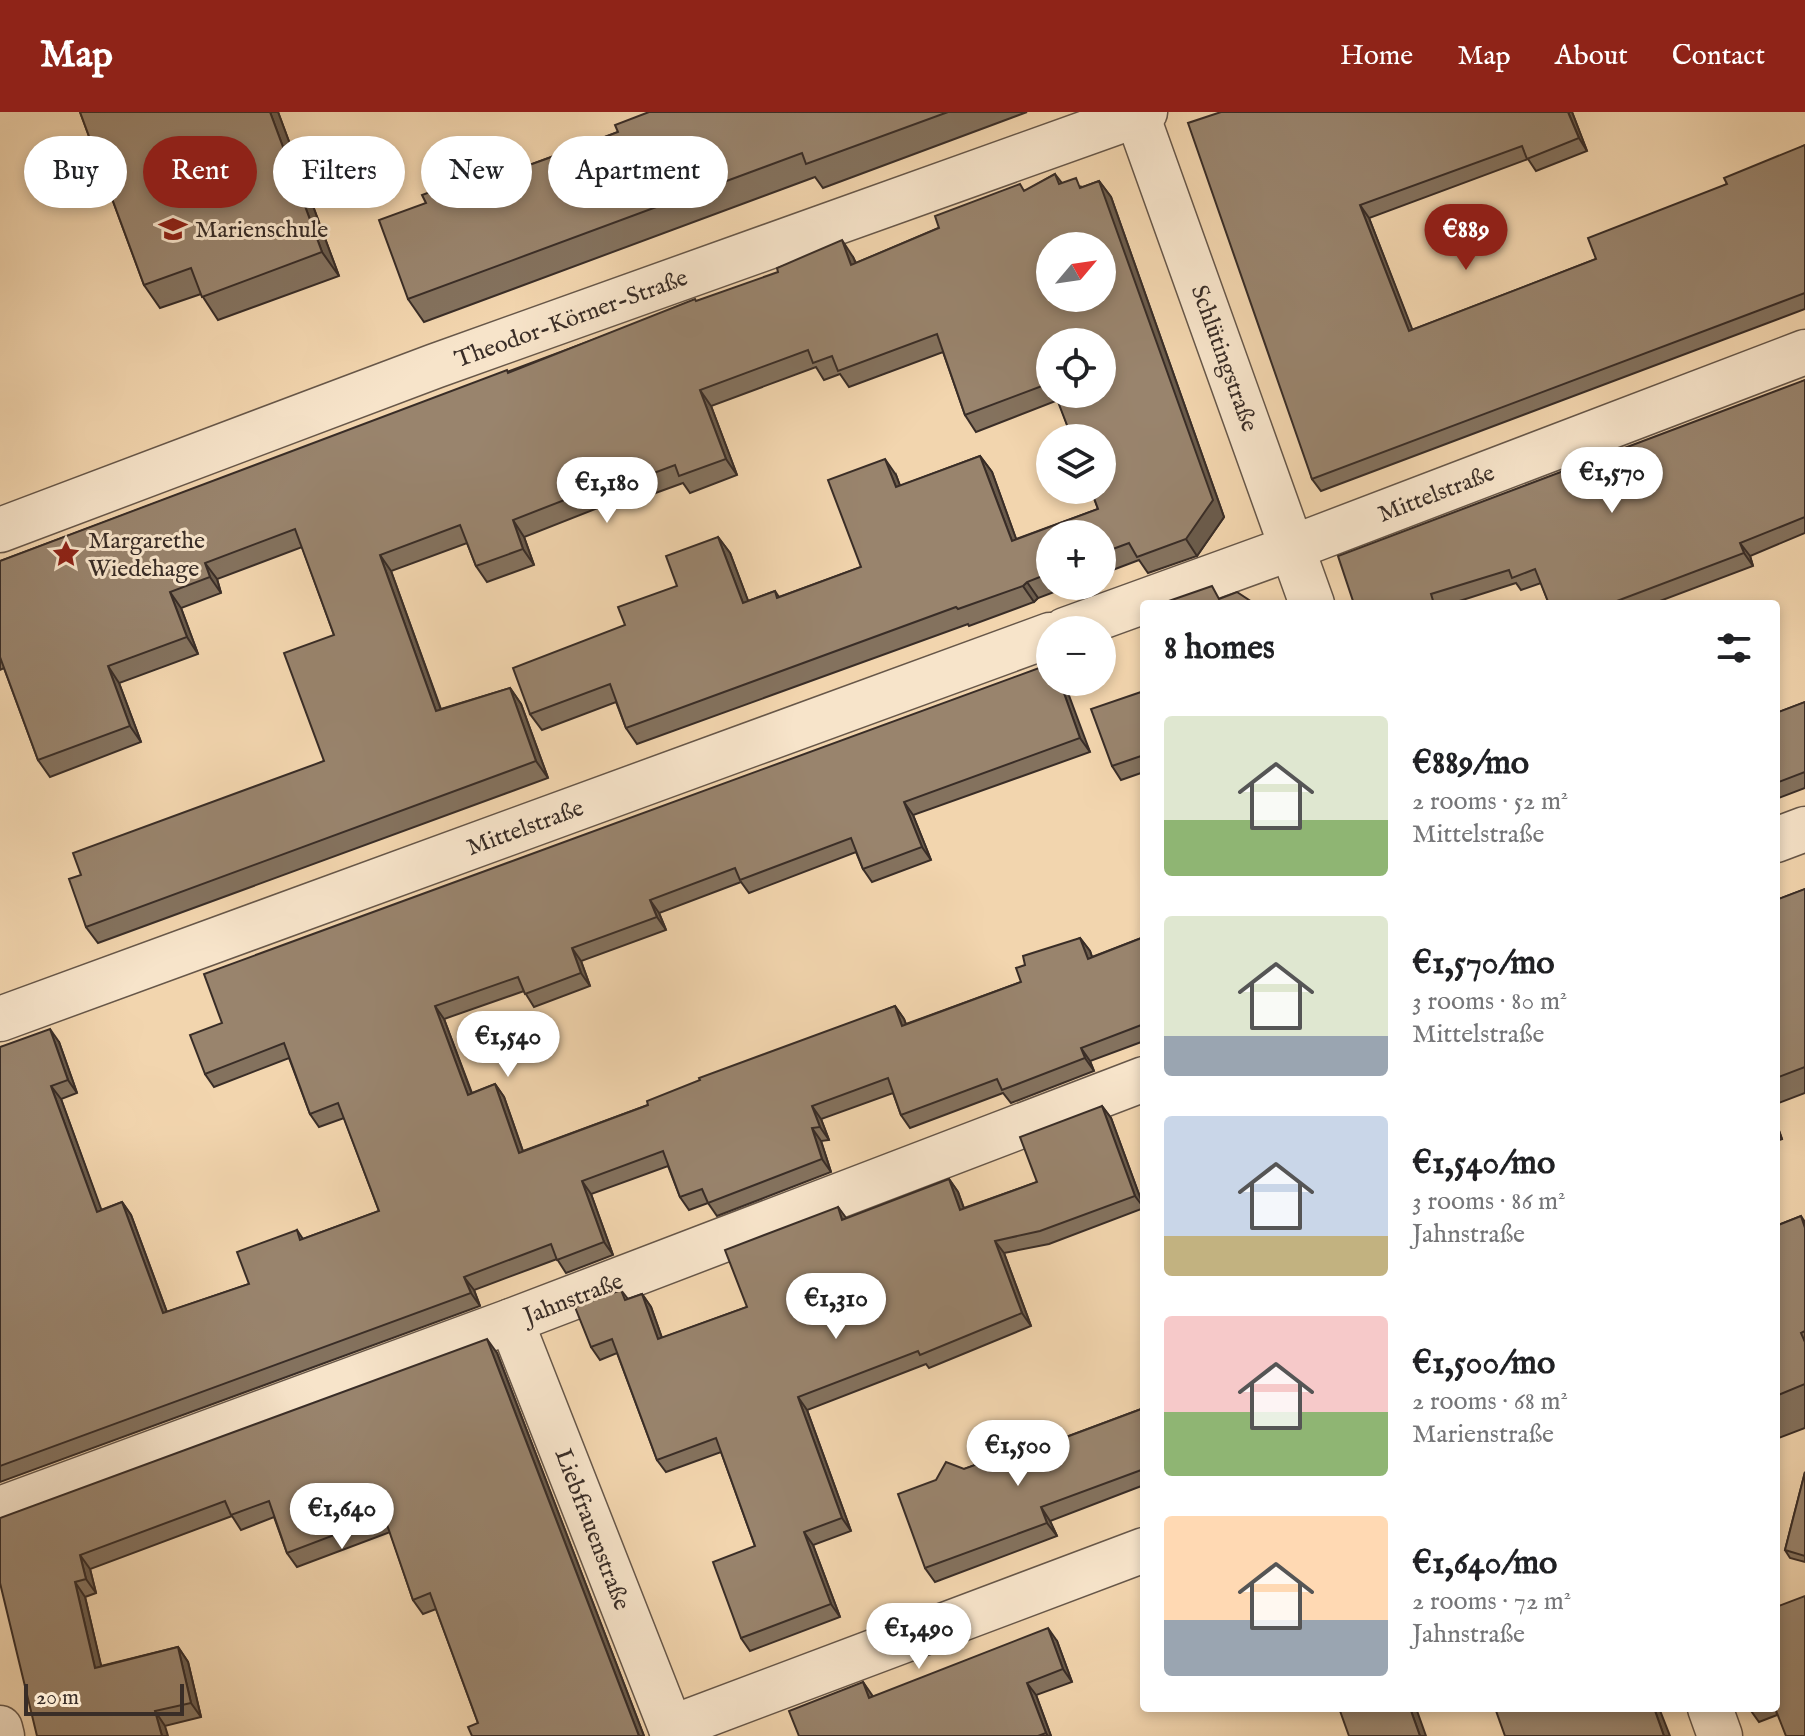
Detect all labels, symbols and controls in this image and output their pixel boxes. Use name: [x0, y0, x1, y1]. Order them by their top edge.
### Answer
text: Map: [40, 32, 113, 80]
text: Home: [1340, 39, 1413, 74]
text: Map: [1457, 39, 1511, 74]
text: About: [1555, 39, 1628, 74]
text: Contact: [1672, 39, 1765, 74]
chip: Buy: [24, 136, 127, 208]
chip: Rent: [143, 136, 257, 208]
chip: Filters: [273, 136, 405, 208]
chip: New: [421, 136, 532, 208]
chip: Apartment: [548, 136, 728, 208]
pin: €889: [1419, 204, 1513, 272]
text: €889: [1443, 213, 1489, 246]
school or university icon: Marienschule: [158, 214, 188, 244]
place label: Marienschule: [195, 215, 328, 246]
north arrow: [1036, 232, 1116, 312]
map controls: [1036, 232, 1116, 696]
street label: Theodor-Körner-Straße: [451, 263, 692, 376]
street label: Schlütingstraße: [1183, 281, 1264, 436]
button: locate: [1036, 328, 1116, 408]
button: layers: [1036, 424, 1116, 504]
pin: €1,570: [1547, 447, 1677, 515]
text: €1,570: [1579, 456, 1645, 489]
pin: €1,180: [542, 457, 672, 525]
street label: Mittelstraße: [1374, 458, 1499, 531]
text: €1,180: [575, 466, 639, 499]
button: +: [1036, 520, 1116, 600]
place label: Margarethe Wiedehage: [88, 526, 205, 585]
place icon: Margarethe Wiedehage: [51, 539, 81, 569]
button: −: [1036, 616, 1116, 696]
icon: filters: [1712, 626, 1756, 670]
text: 8 homes: [1164, 627, 1275, 670]
text: €889/mo: [1412, 742, 1529, 785]
icon: home: [1228, 748, 1324, 844]
text: 2 rooms · 52 m²: [1412, 785, 1568, 818]
street label: Mittelstraße: [463, 793, 588, 864]
text: Mittelstraße: [1412, 818, 1544, 851]
text: €1,570/mo: [1412, 942, 1555, 985]
icon: home: [1228, 948, 1324, 1044]
text: 3 rooms · 80 m²: [1412, 985, 1567, 1018]
pin: €1,540: [443, 1011, 573, 1079]
text: Mittelstraße: [1412, 1018, 1544, 1051]
text: €1,540: [475, 1020, 541, 1053]
text: €1,540/mo: [1412, 1142, 1555, 1185]
icon: home: [1228, 1148, 1324, 1244]
text: 3 rooms · 86 m²: [1412, 1185, 1565, 1218]
text: Jahnstraße: [1412, 1218, 1525, 1251]
street label: Jahnstraße: [516, 1266, 628, 1334]
pin: €1,310: [771, 1273, 901, 1341]
text: €1,310: [804, 1282, 868, 1315]
text: €1,500/mo: [1412, 1342, 1555, 1385]
icon: home: [1228, 1348, 1324, 1444]
text: 2 rooms · 68 m²: [1412, 1385, 1568, 1418]
text: Marienstraße: [1412, 1418, 1554, 1451]
pin: €1,500: [953, 1420, 1083, 1488]
text: €1,500: [985, 1429, 1051, 1462]
street label: Liebfrauenstraße: [547, 1444, 637, 1615]
pin: €1,640: [277, 1483, 407, 1551]
text: €1,640: [308, 1492, 376, 1525]
text: €1,640/mo: [1412, 1542, 1557, 1585]
icon: home: [1228, 1548, 1324, 1644]
text: 2 rooms · 72 m²: [1412, 1585, 1571, 1618]
pin: €1,490: [854, 1603, 984, 1671]
text: €1,490: [884, 1612, 954, 1645]
text: Jahnstraße: [1412, 1618, 1525, 1651]
scale bar: [24, 1680, 184, 1716]
text: 20 m: [36, 1684, 79, 1712]

